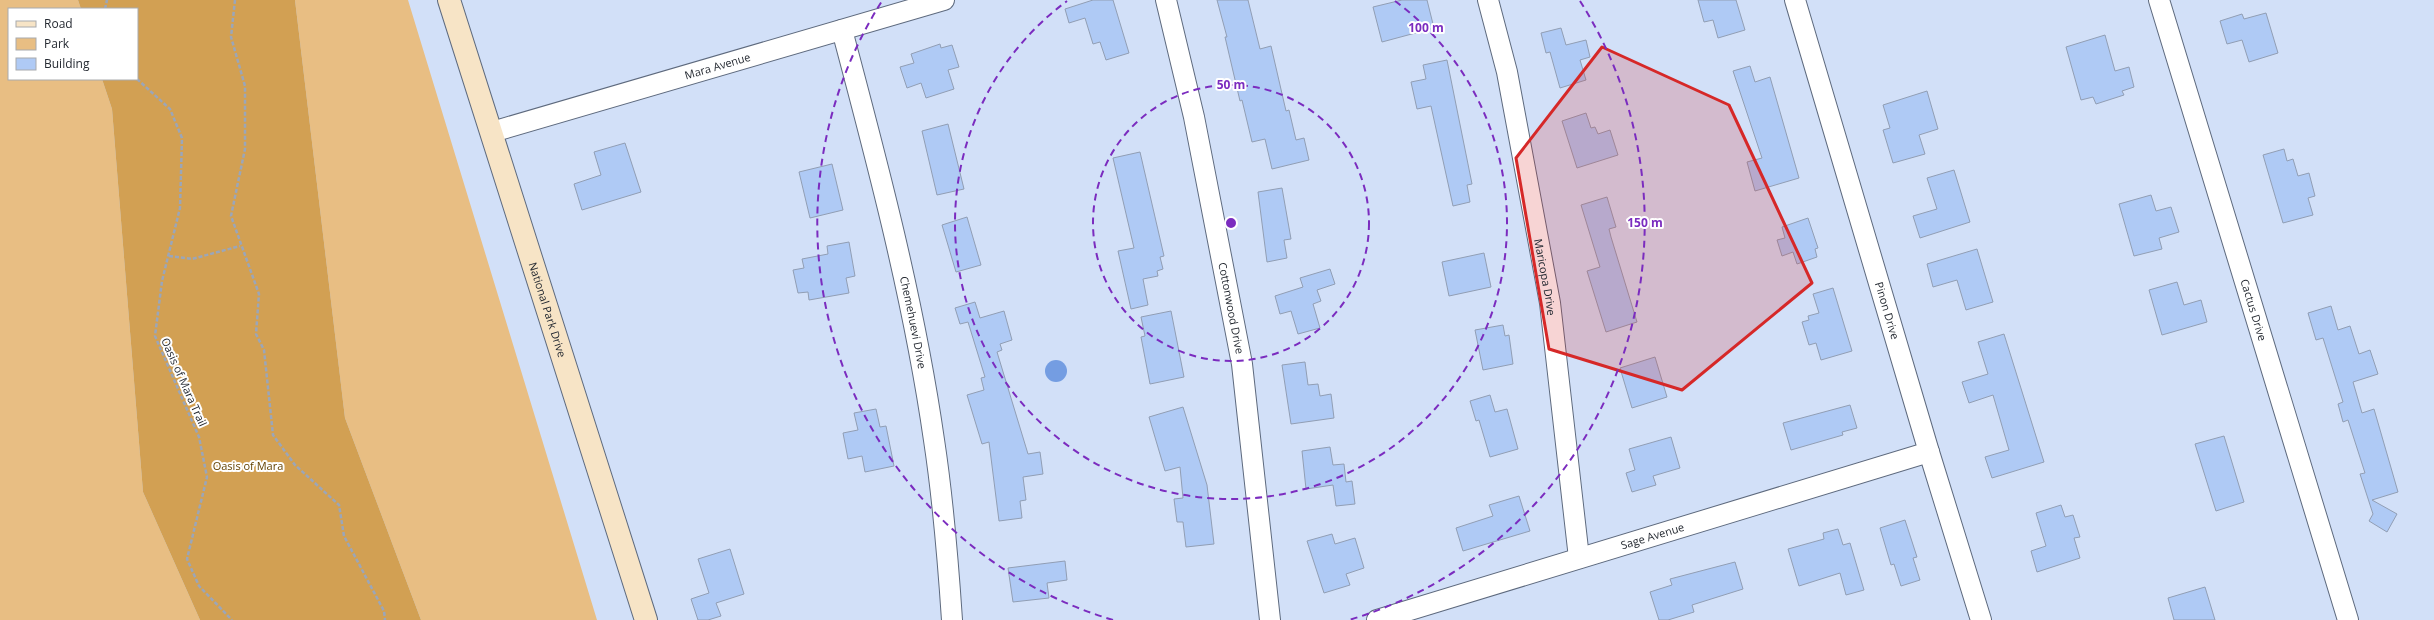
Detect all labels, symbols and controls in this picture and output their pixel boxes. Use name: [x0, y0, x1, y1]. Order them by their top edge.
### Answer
legend: [8, 8, 138, 80]
text: Road: [44, 15, 73, 32]
text: 100 m: [1408, 19, 1444, 36]
text: Park: [44, 35, 70, 52]
street label: Mara Avenue: [683, 49, 752, 82]
text: Building: [44, 55, 90, 72]
text: 50 m: [1217, 76, 1245, 93]
text: 150 m: [1627, 214, 1663, 231]
centre of rings: [1224, 216, 1238, 230]
street label: Maricopa Drive: [1531, 237, 1559, 316]
street label: National Park Drive: [526, 260, 570, 359]
street label: Cottonwood Drive: [1215, 261, 1248, 355]
street label: Chemehuevi Drive: [897, 275, 930, 370]
street label: Cactus Drive: [2237, 277, 2270, 343]
street label: Pinon Drive: [1872, 280, 1903, 341]
street label: Oasis of Mara Trail: [158, 335, 211, 429]
park label: Oasis of Mara: [213, 458, 283, 473]
street label: Sage Avenue: [1619, 519, 1686, 552]

